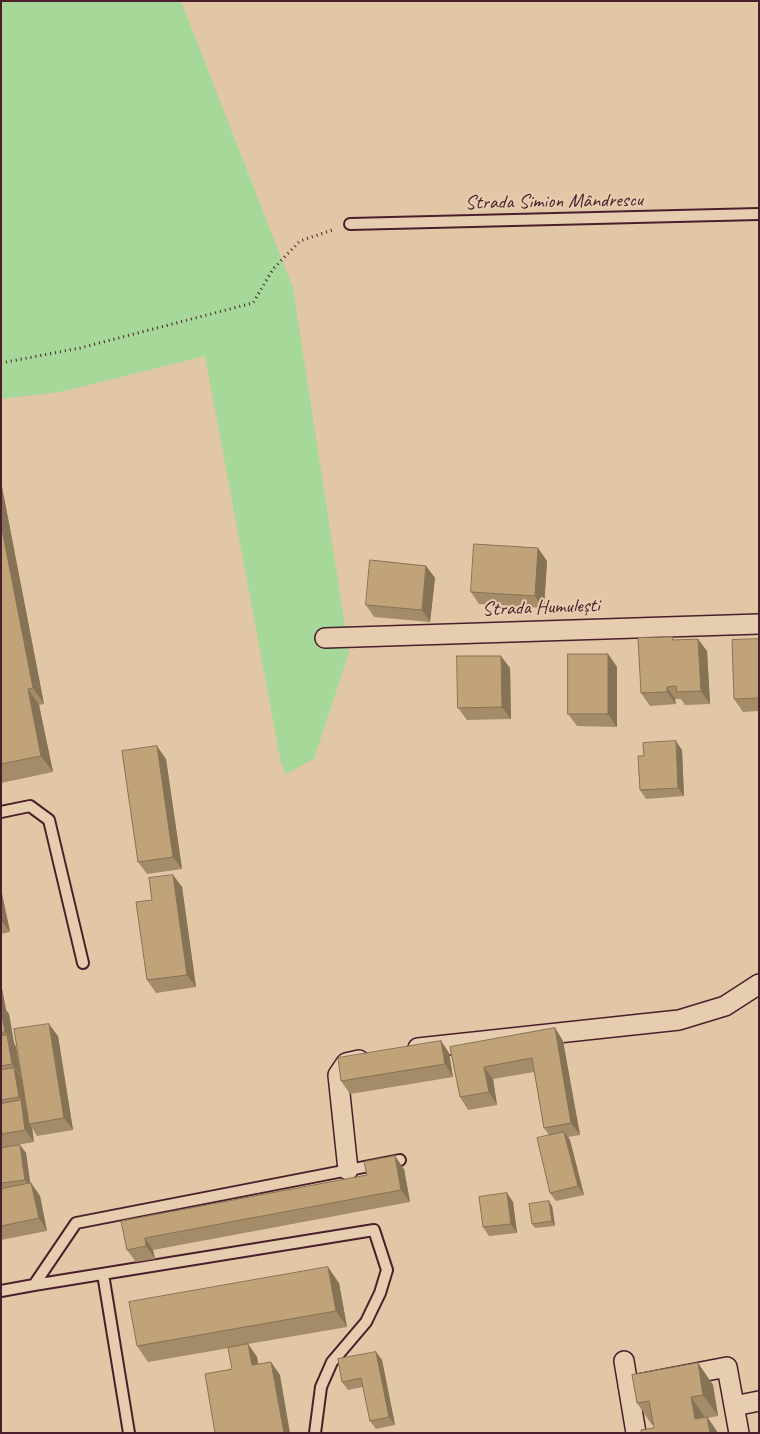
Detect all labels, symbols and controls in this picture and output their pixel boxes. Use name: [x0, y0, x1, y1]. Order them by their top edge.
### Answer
street label: Strada Simion Mândrescu: [465, 188, 643, 216]
street label: Strada Humulești: [482, 594, 600, 622]

